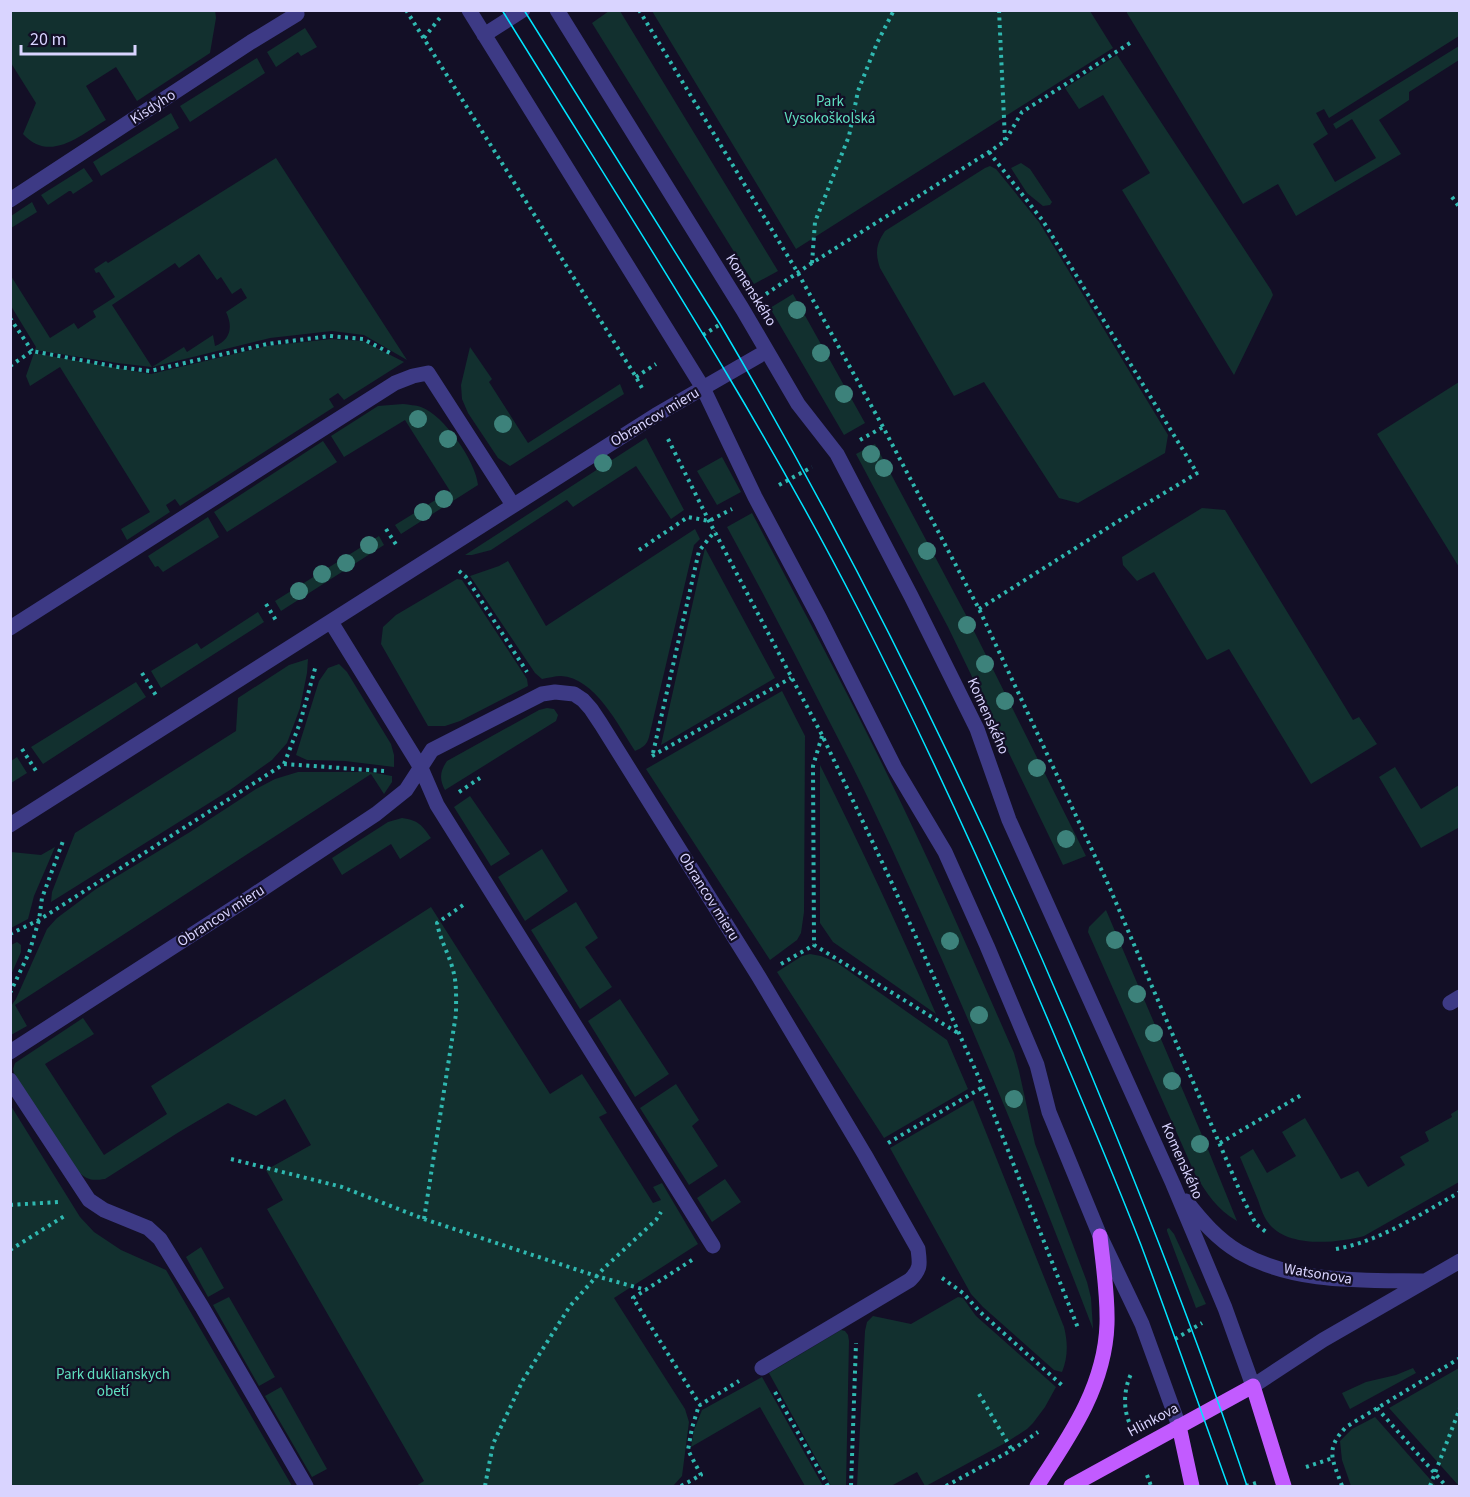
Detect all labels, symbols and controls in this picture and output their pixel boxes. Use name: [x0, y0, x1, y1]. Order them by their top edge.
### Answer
scale bar: [21, 18, 135, 56]
text: 20 m: [30, 27, 66, 52]
street label: Kisdyho: [126, 85, 180, 129]
park label: Park Vysokoškolská: [785, 91, 875, 129]
street label: Komenského: [720, 250, 782, 330]
street label: Obrancov mieru: [607, 382, 703, 452]
street label: Komenského: [962, 674, 1014, 758]
street label: Obrancov mieru: [673, 849, 745, 945]
street label: Obrancov mieru: [173, 880, 269, 952]
street label: Komenského: [1156, 1119, 1208, 1203]
street label: Watsonova: [1282, 1258, 1354, 1290]
park label: Park duklianskych obetí: [56, 1364, 170, 1402]
street label: Hlinkova: [1124, 1398, 1182, 1442]

